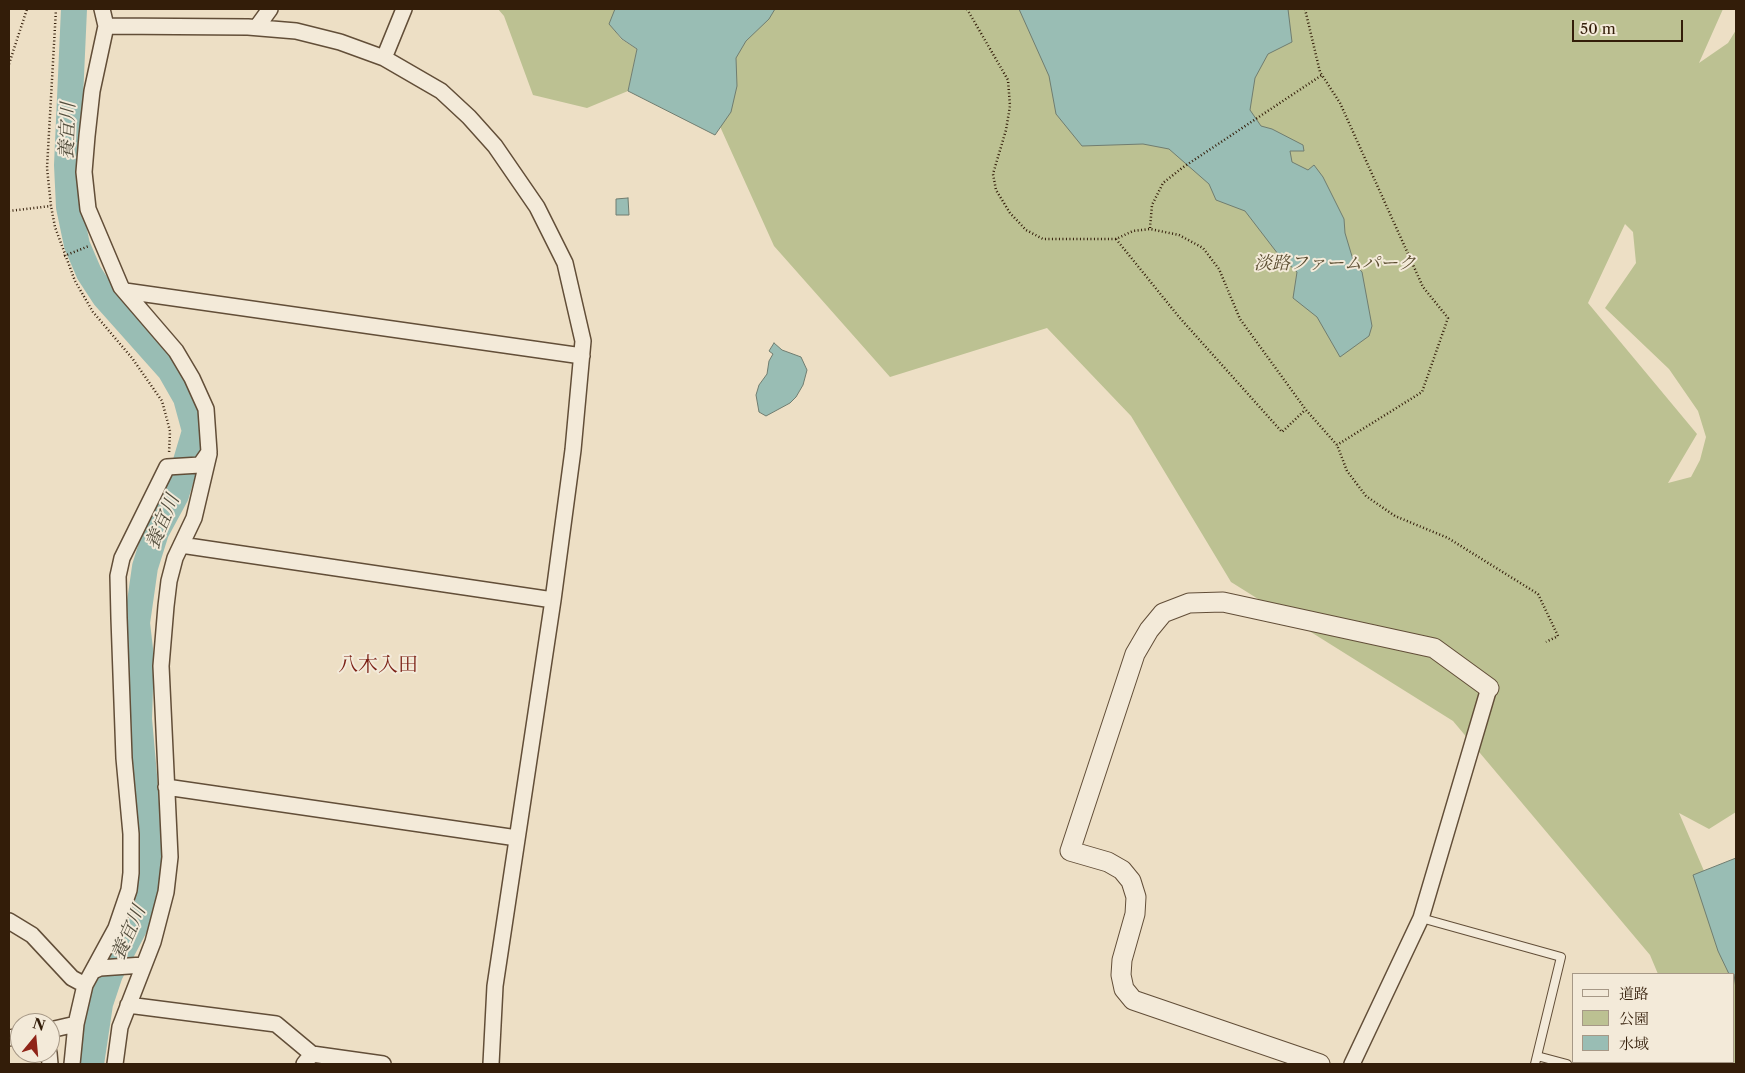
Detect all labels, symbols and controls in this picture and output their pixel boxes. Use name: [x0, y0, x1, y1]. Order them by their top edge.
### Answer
scale bar: [1575, 10, 1686, 42]
text: 50 m: [1580, 19, 1616, 38]
water label: 養宜川: [56, 102, 80, 160]
park label: 淡路ファームパーク: [1254, 253, 1416, 275]
water label: 養宜川: [141, 491, 185, 553]
district label: 八木入田: [338, 653, 418, 677]
water label: 養宜川: [107, 902, 151, 964]
legend: [1572, 973, 1735, 1063]
text: 道路: [1619, 984, 1649, 1003]
text: 公園: [1619, 1009, 1649, 1028]
north arrow: [10, 1013, 60, 1063]
text: N: [31, 1014, 48, 1035]
text: 水域: [1619, 1034, 1649, 1053]

